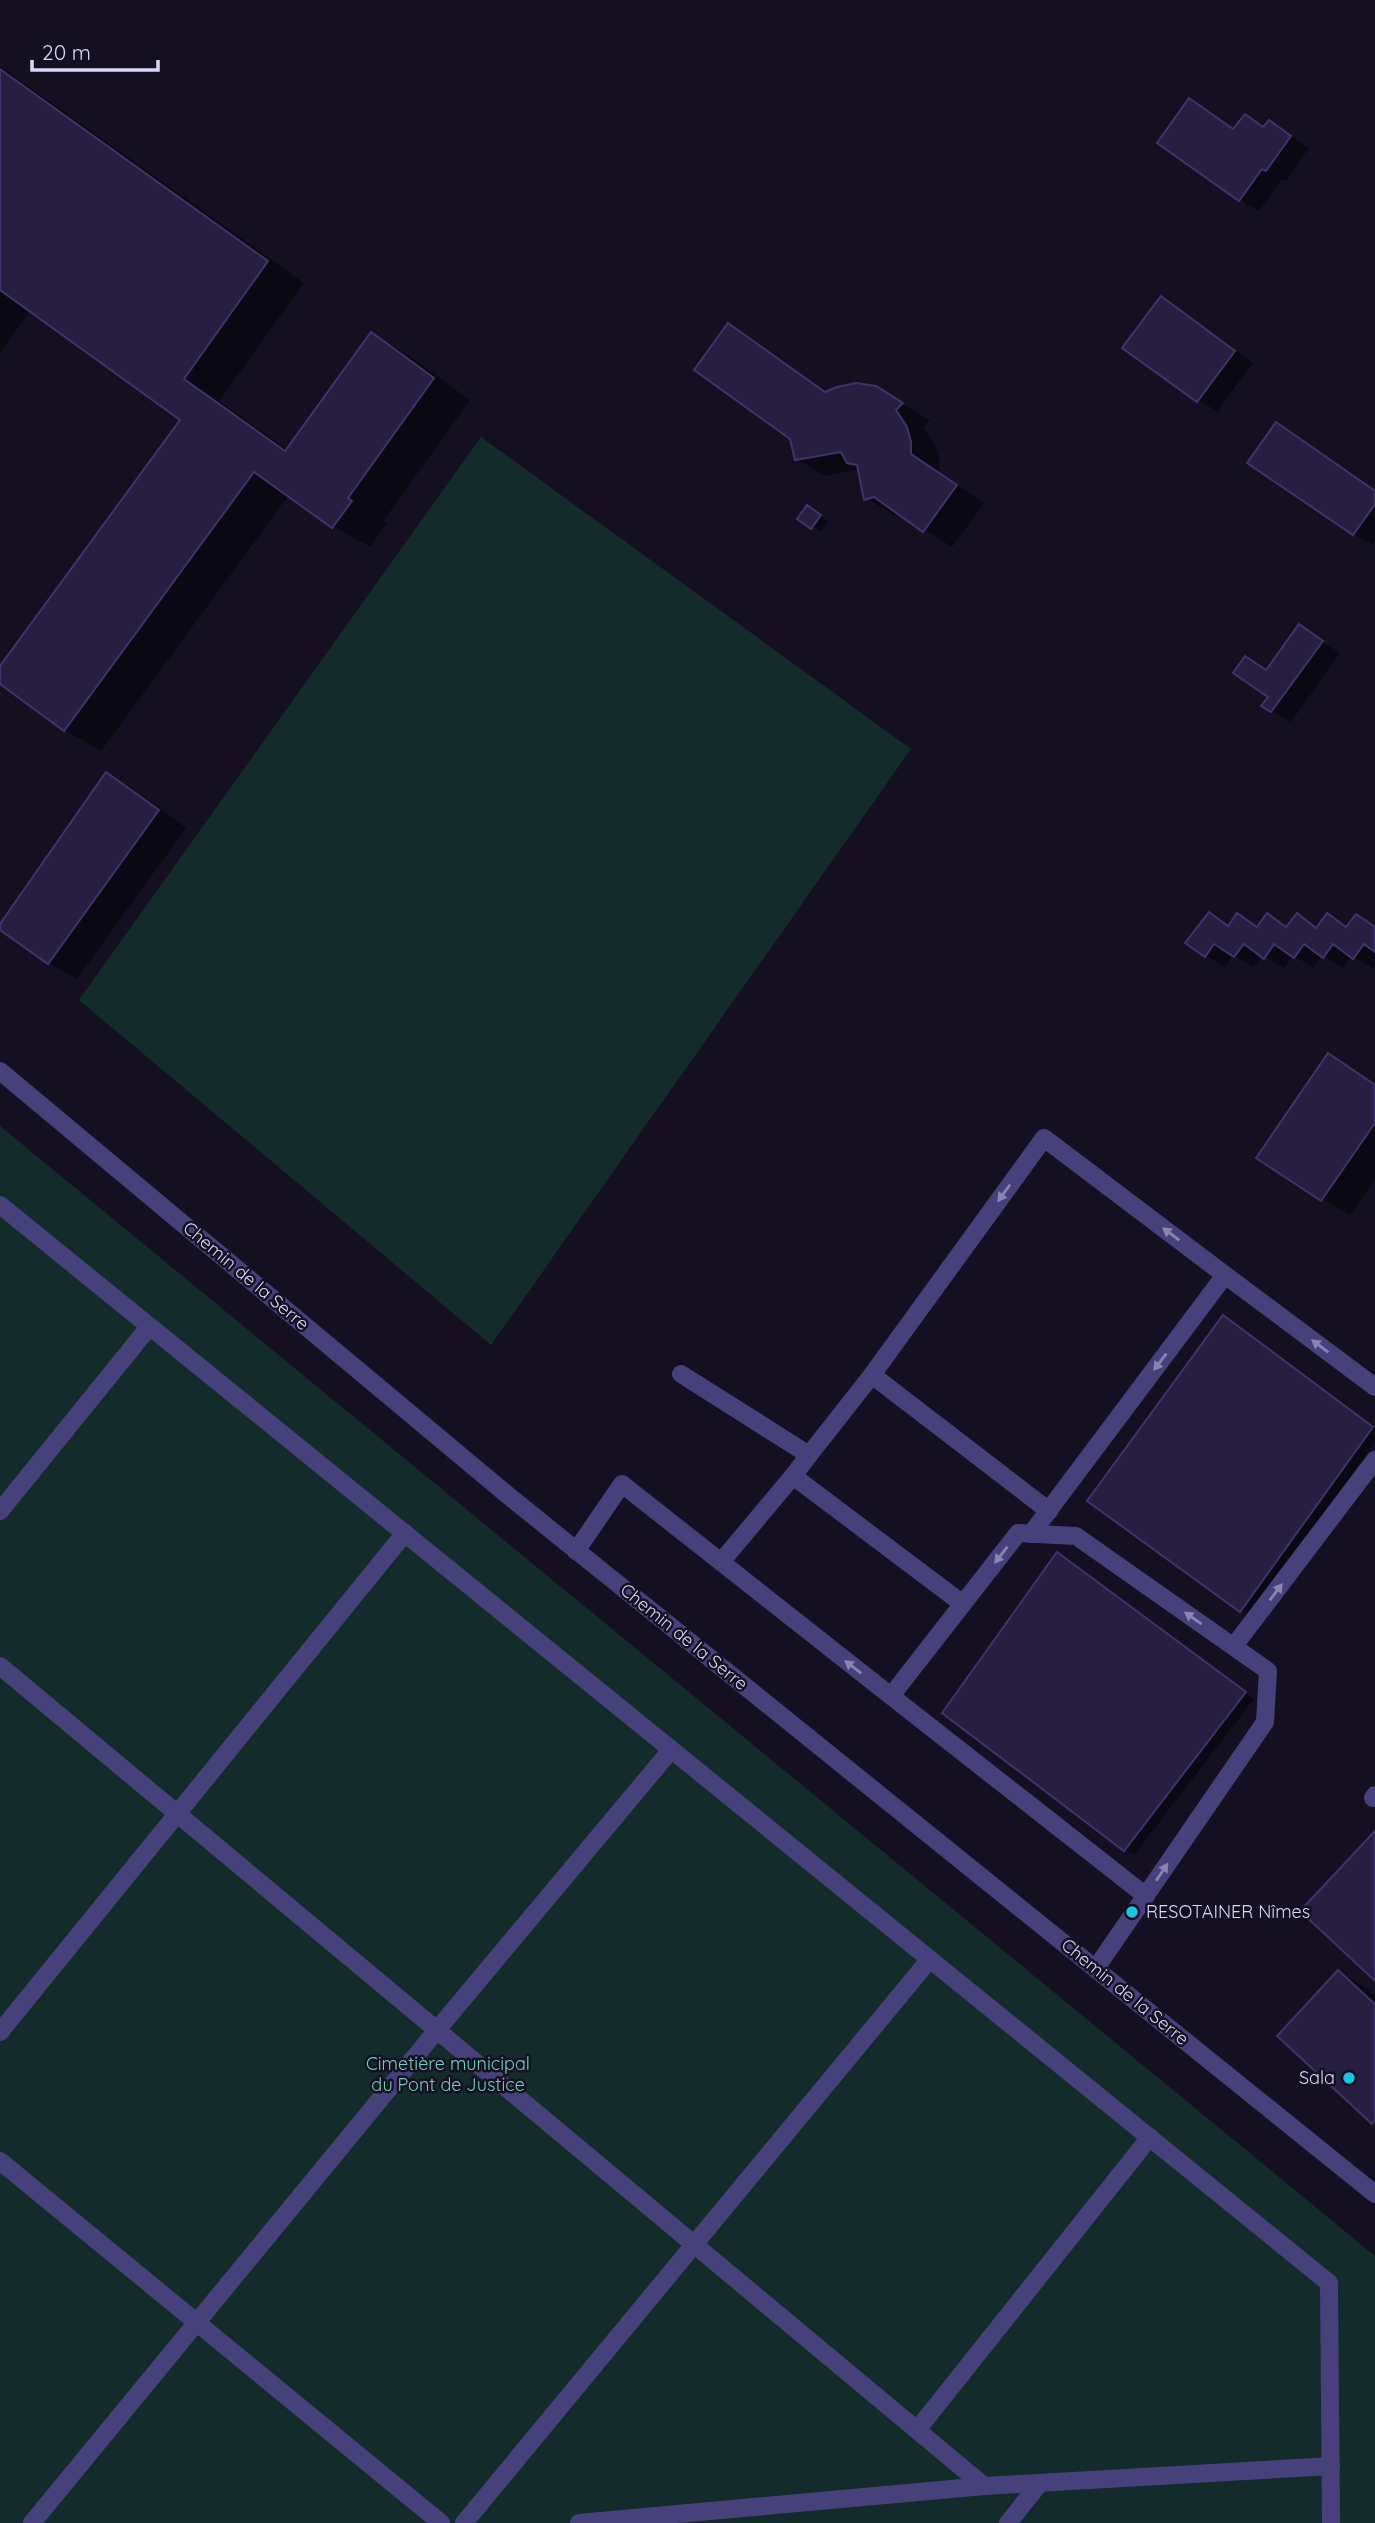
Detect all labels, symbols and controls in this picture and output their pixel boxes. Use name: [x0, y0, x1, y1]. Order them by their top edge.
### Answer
scale bar: [32, 28, 158, 72]
text: 20 m: [42, 39, 91, 65]
one-way arrow: [997, 1184, 1011, 1202]
street label: Chemin de la Serre: [179, 1216, 314, 1335]
one-way arrow: [1162, 1226, 1180, 1241]
one-way arrow: [1311, 1340, 1329, 1354]
one-way arrow: [1153, 1353, 1167, 1371]
one-way arrow: [994, 1545, 1009, 1563]
street label: Chemin de la Serre: [616, 1578, 753, 1695]
one-way arrow: [1268, 1583, 1282, 1601]
one-way arrow: [1184, 1611, 1202, 1625]
one-way arrow: [845, 1659, 863, 1674]
one-way arrow: [1155, 1863, 1169, 1881]
place label: RESOTAINER Nîmes: [1146, 1900, 1310, 1923]
marker: RESOTAINER Nîmes: [1124, 1904, 1140, 1920]
street label: Chemin de la Serre: [1057, 1933, 1194, 2050]
park label: Cimetière municipal du Pont de Justice: [366, 2052, 530, 2096]
place label: Sala: [1299, 2066, 1335, 2089]
marker: Sala: [1341, 2070, 1357, 2086]

